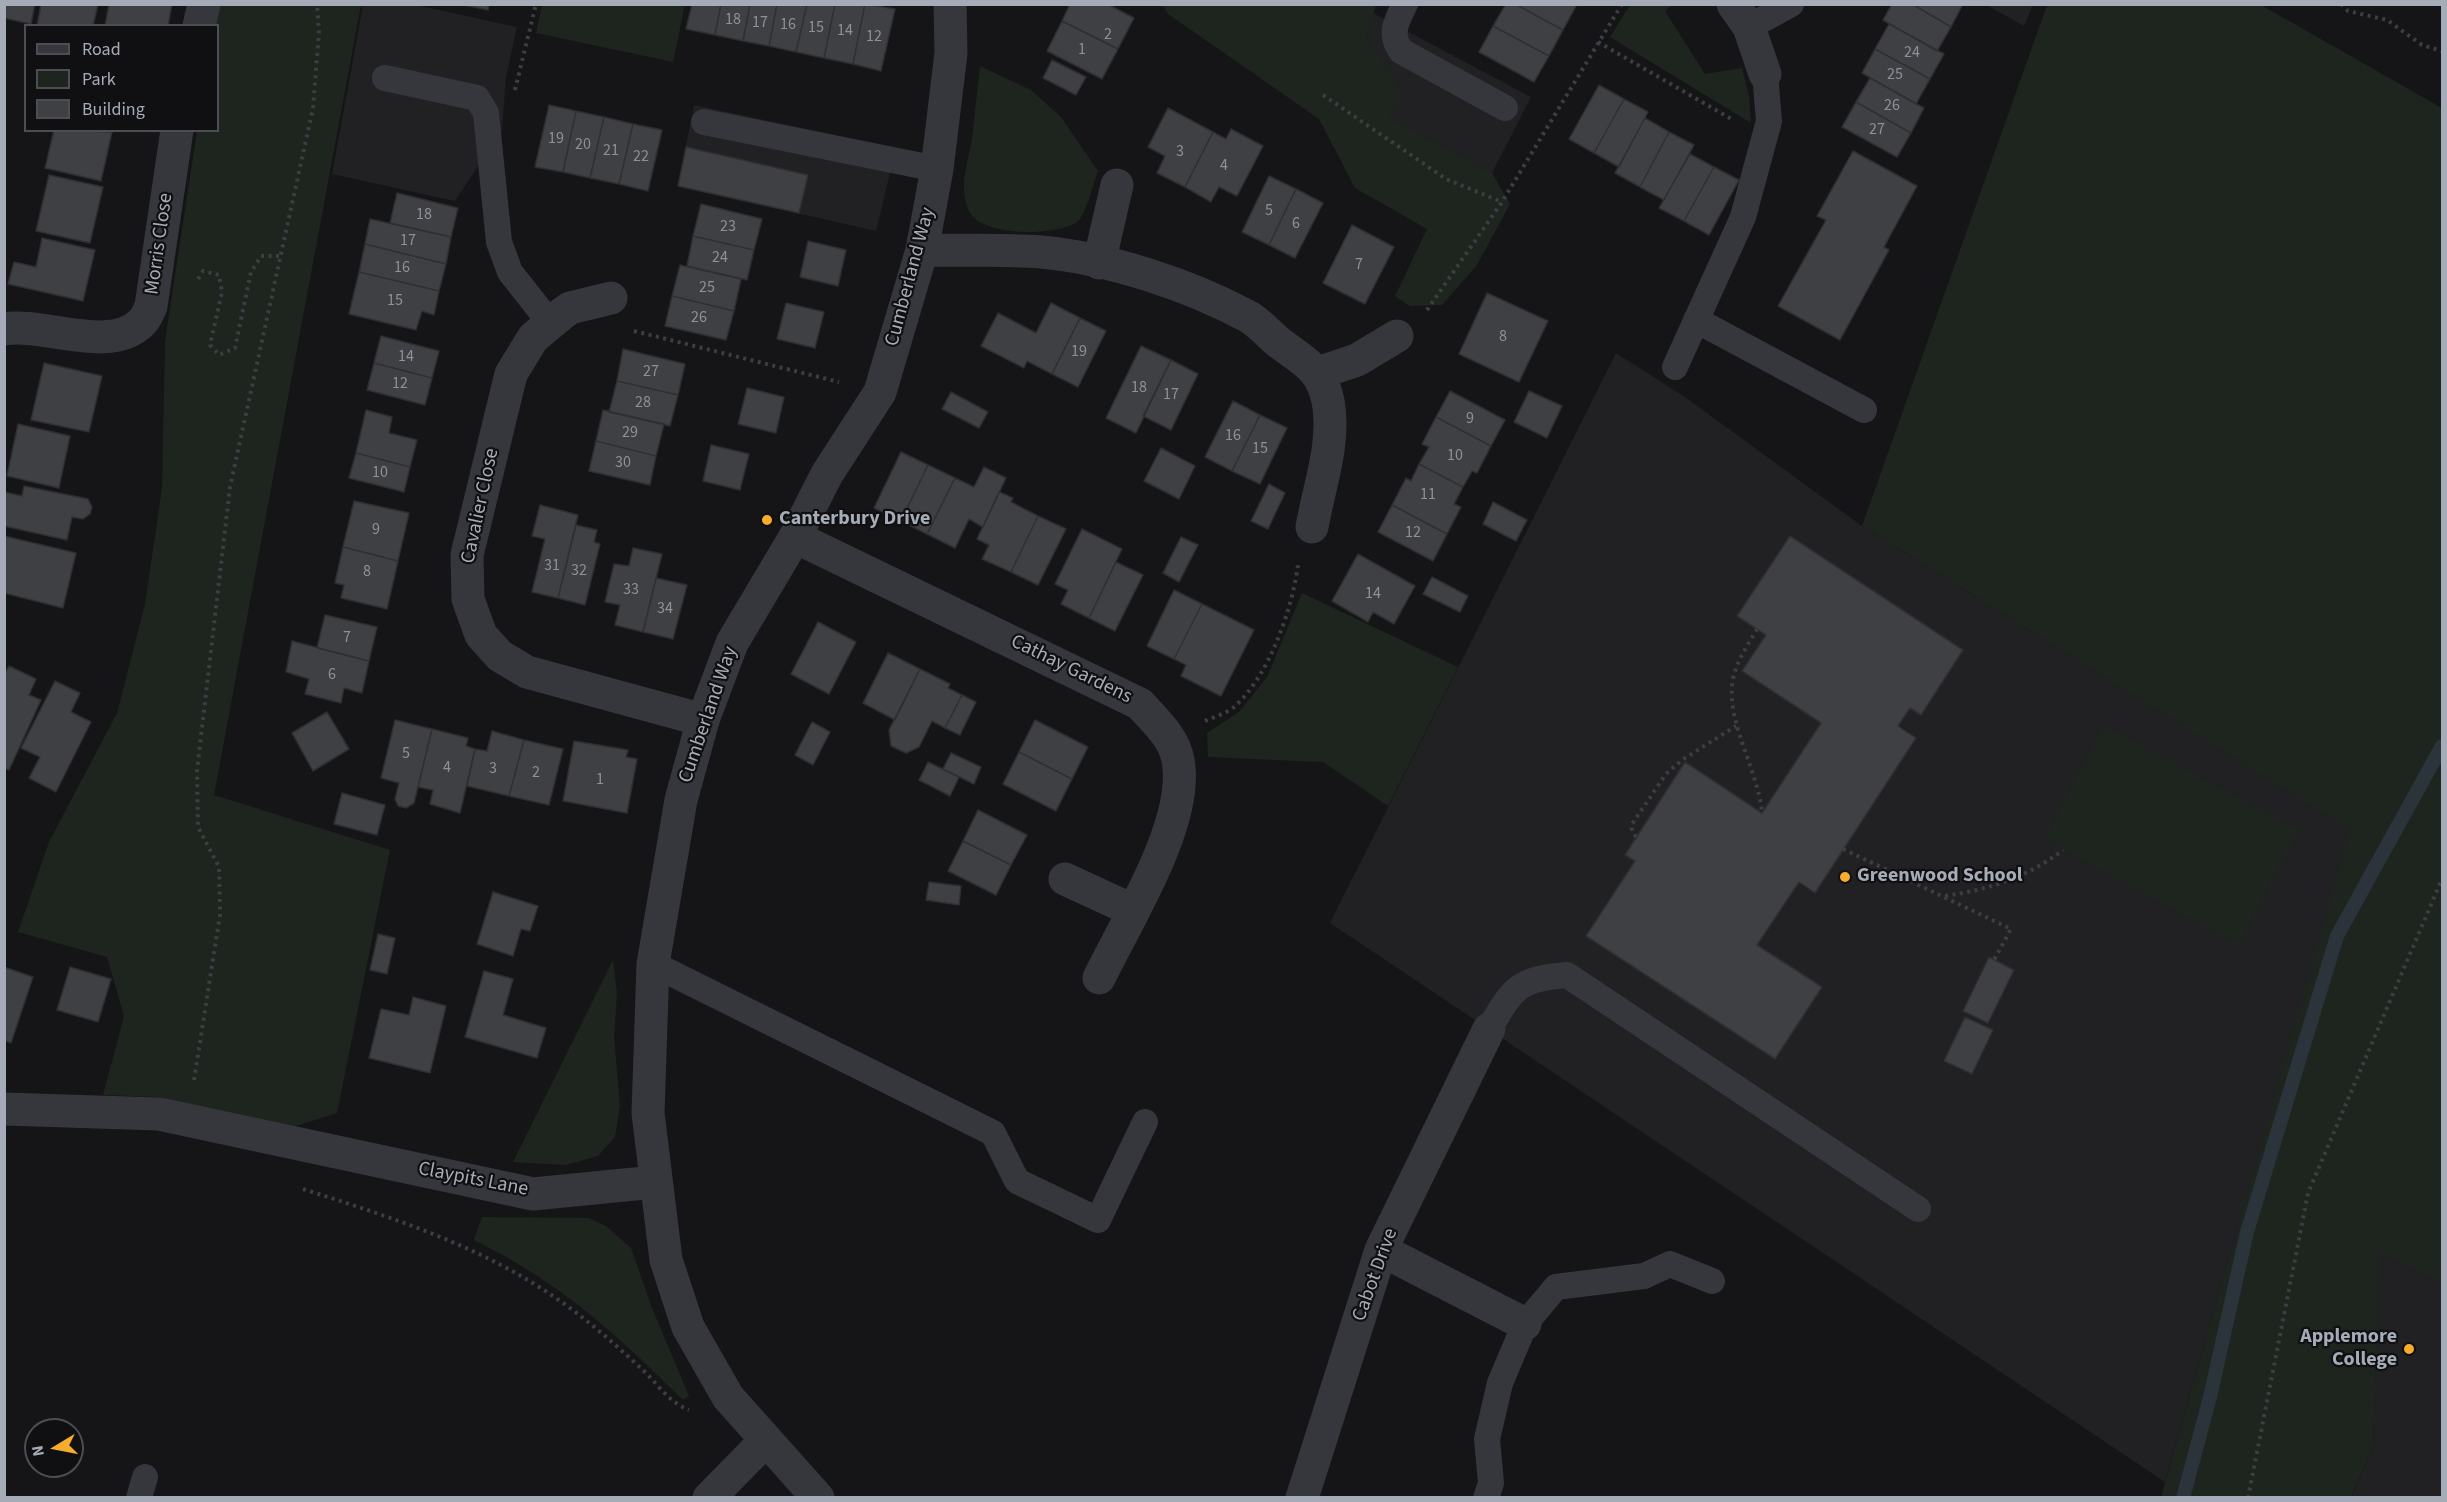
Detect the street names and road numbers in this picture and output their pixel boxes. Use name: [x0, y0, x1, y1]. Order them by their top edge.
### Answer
street label: Morris Close: [141, 192, 179, 296]
street label: Cumberland Way: [881, 205, 941, 349]
street label: Cavalier Close: [457, 446, 505, 566]
street label: Cathay Gardens: [1007, 630, 1135, 710]
street label: Cumberland Way: [674, 644, 744, 786]
street label: Claypits Lane: [416, 1158, 530, 1202]
street label: Cabot Drive: [1348, 1225, 1404, 1325]

